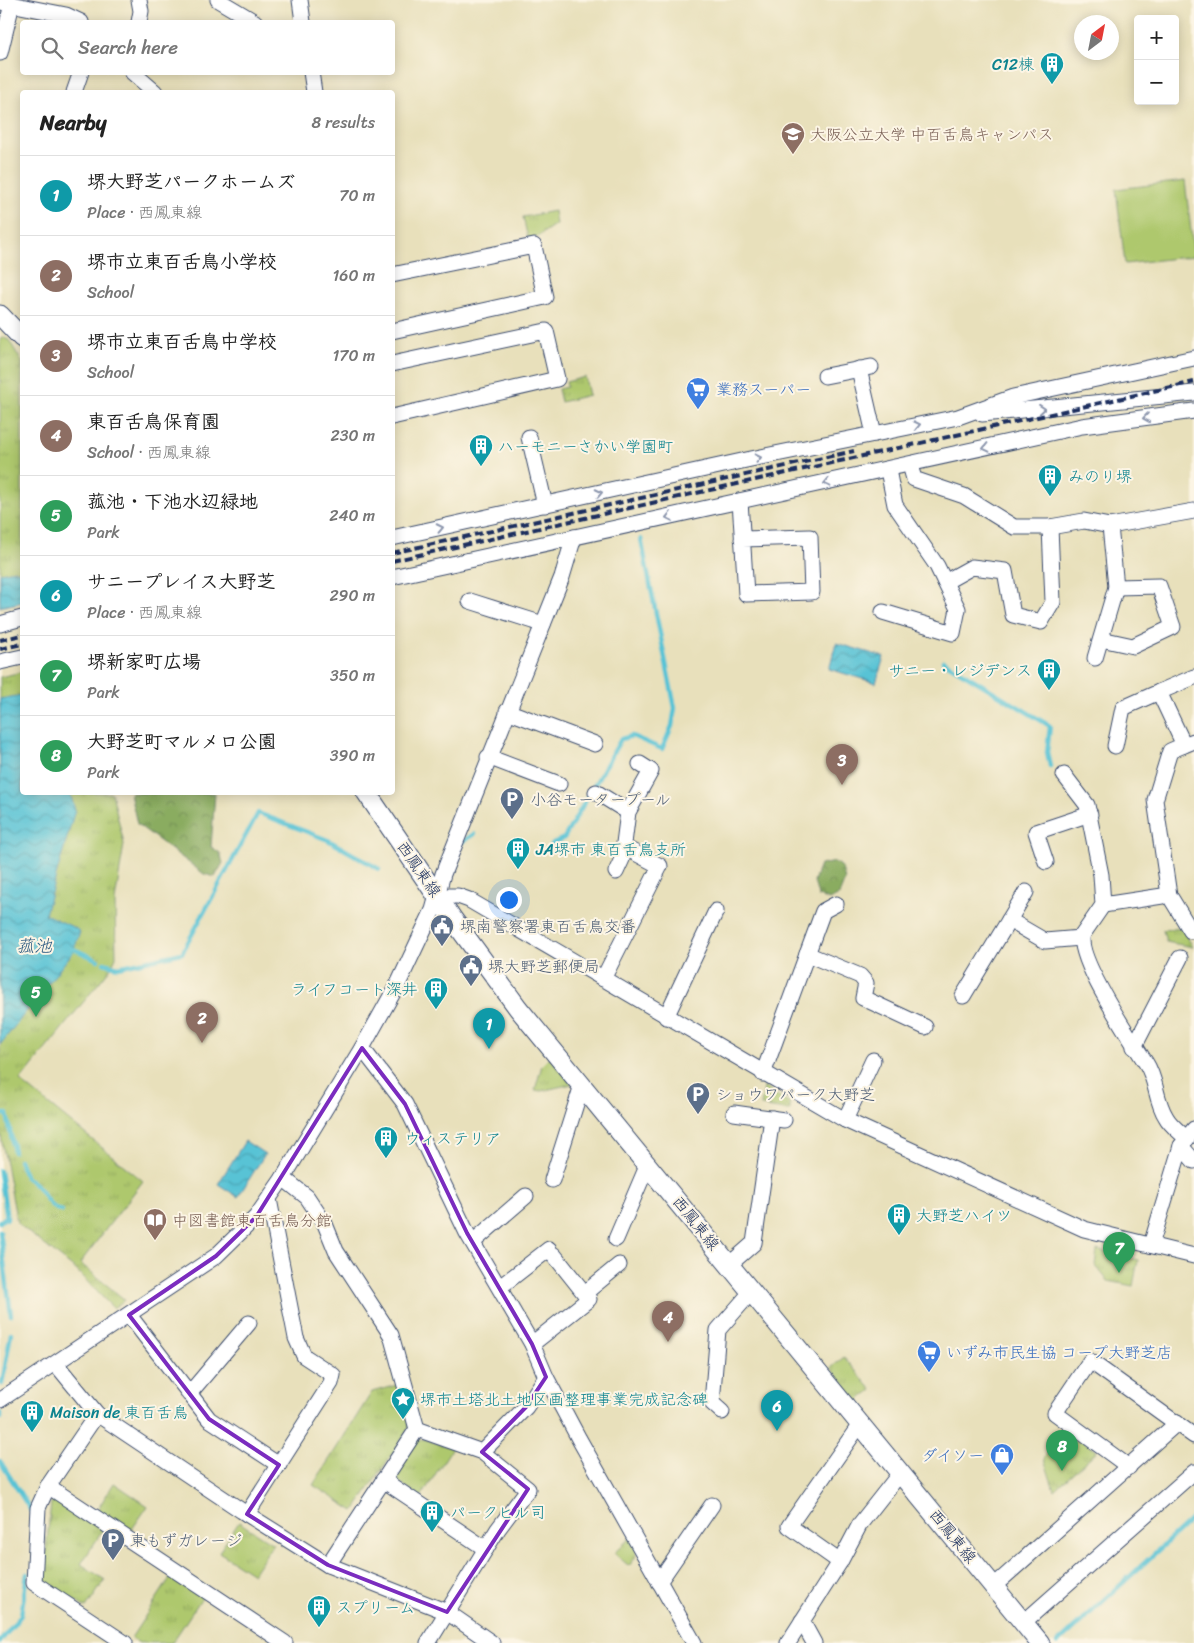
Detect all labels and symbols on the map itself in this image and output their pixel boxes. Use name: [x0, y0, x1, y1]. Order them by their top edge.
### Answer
north arrow: [1074, 15, 1119, 60]
place label: C12棟: [992, 50, 1034, 79]
building icon: C12棟: [1039, 51, 1065, 85]
place label: 大阪公立大学 中百舌鳥キャンパス: [810, 120, 1054, 149]
school or university icon: 大阪公立大学 中百舌鳥キャンパス: [780, 121, 806, 155]
place label: 業務スーパー: [716, 375, 811, 404]
supermarket icon: 業務スーパー: [685, 376, 711, 410]
one-way arrow: [1038, 404, 1046, 415]
one-way arrow: [1141, 412, 1149, 423]
one-way arrow: [912, 421, 921, 431]
place label: ハーモニーさかい学園町: [498, 432, 673, 461]
building icon: ハーモニーさかい学園町: [468, 433, 494, 467]
one-way arrow: [982, 442, 991, 453]
one-way arrow: [753, 453, 762, 464]
place label: みのり堺: [1068, 462, 1132, 491]
building icon: みのり堺: [1037, 463, 1063, 497]
one-way arrow: [823, 477, 832, 488]
one-way arrow: [594, 488, 603, 499]
one-way arrow: [664, 511, 673, 521]
one-way arrow: [436, 523, 445, 534]
place label: サニー・レジデンス: [888, 656, 1032, 685]
building icon: サニー・レジデンス: [1036, 657, 1062, 691]
pin: 3: [826, 744, 858, 785]
place label: 小谷モータープール: [530, 785, 671, 814]
parking icon: 小谷モータープール: [499, 786, 525, 820]
street label: 西鳳東線: [389, 834, 449, 904]
place label: JA堺市 東百舌鳥支所: [535, 835, 686, 864]
building icon: JA堺市 東百舌鳥支所: [505, 836, 531, 870]
your location: [496, 887, 522, 913]
place label: 堺南警察署東百舌鳥交番: [460, 912, 636, 941]
public building icon: 堺南警察署東百舌鳥交番: [429, 913, 455, 947]
water label: 菰池: [16, 930, 53, 962]
place label: 堺大野芝郵便局: [488, 952, 600, 981]
public building icon: 堺大野芝郵便局: [458, 953, 484, 987]
place label: ライフコート深井: [291, 975, 418, 1004]
pin: 5: [20, 976, 52, 1017]
building icon: ライフコート深井: [423, 976, 449, 1010]
pin: 2: [186, 1002, 218, 1043]
pin: 1: [473, 1008, 505, 1049]
place label: ショウワパーク大野芝: [716, 1080, 875, 1109]
parking icon: ショウワパーク大野芝: [685, 1081, 711, 1115]
place label: ウィステリア: [404, 1124, 501, 1153]
building icon: ウィステリア: [373, 1125, 399, 1159]
street label: 西鳳東線: [665, 1189, 727, 1257]
place label: 大野芝ハイツ: [916, 1201, 1012, 1230]
building icon: 大野芝ハイツ: [886, 1202, 912, 1236]
place label: 中図書館東百舌鳥分館: [172, 1206, 332, 1235]
library icon: 中図書館東百舌鳥分館: [142, 1207, 168, 1241]
pin: 7: [1103, 1232, 1135, 1273]
pin: 4: [652, 1301, 684, 1342]
place label: いずみ市民生協 コープ大野芝店: [946, 1338, 1172, 1367]
supermarket icon: いずみ市民生協 コープ大野芝店: [916, 1339, 942, 1373]
place label: 堺市土塔北土地区画整理事業完成記念碑: [420, 1385, 708, 1414]
place icon: 堺市土塔北土地区画整理事業完成記念碑: [390, 1386, 416, 1420]
pin: 6: [761, 1390, 793, 1431]
place label: Maison de 東百舌鳥: [50, 1398, 188, 1427]
building icon: Maison de 東百舌鳥: [19, 1399, 45, 1433]
pin: 8: [1046, 1430, 1078, 1471]
place label: ダイソー: [922, 1441, 984, 1470]
shop icon: ダイソー: [989, 1442, 1015, 1476]
place label: パークヒル司: [450, 1498, 546, 1527]
building icon: パークヒル司: [419, 1499, 445, 1533]
street label: 西鳳東線: [922, 1502, 984, 1570]
place label: 東もずガレージ: [130, 1526, 242, 1555]
parking icon: 東もずガレージ: [100, 1527, 126, 1561]
place label: スプリーム: [336, 1593, 415, 1622]
building icon: スプリーム: [306, 1594, 332, 1628]

